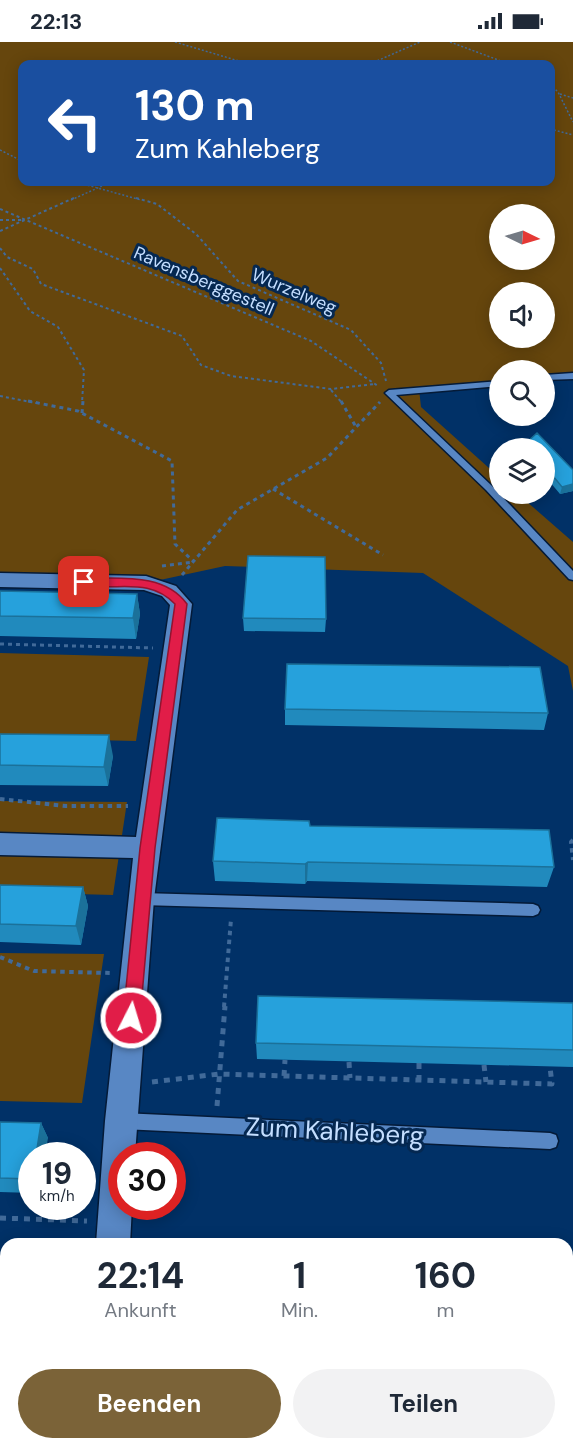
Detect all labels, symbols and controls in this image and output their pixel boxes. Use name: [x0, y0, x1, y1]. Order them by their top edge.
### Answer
text: 22:13: [30, 7, 82, 36]
text: 130 m: [135, 78, 255, 133]
icon: left: [36, 84, 114, 162]
text: Zum Kahleberg: [135, 131, 320, 166]
north arrow: [489, 204, 555, 270]
map controls: [489, 204, 555, 504]
street label: Ravensberggestell: [130, 241, 278, 321]
street label: Wurzelweg: [248, 262, 340, 320]
button: sound: [489, 282, 555, 348]
button: search: [489, 360, 555, 426]
button: layers: [489, 438, 555, 504]
pin: [58, 556, 109, 607]
icon: arrive: [67, 565, 100, 598]
position arrow: [99, 986, 163, 1050]
street label: Zum Kahleberg: [245, 1109, 425, 1153]
speed limit sign: 30: [108, 1142, 186, 1220]
text: 19: [42, 1154, 72, 1193]
text: km/h: [39, 1186, 75, 1206]
text: 22:14: [97, 1252, 184, 1299]
text: 1: [293, 1252, 306, 1299]
text: 160: [415, 1252, 476, 1299]
text: Ankunft: [104, 1297, 177, 1323]
text: Min.: [281, 1297, 318, 1323]
text: m: [437, 1297, 454, 1323]
button: Beenden: [18, 1369, 281, 1438]
button: Teilen: [293, 1369, 555, 1438]

